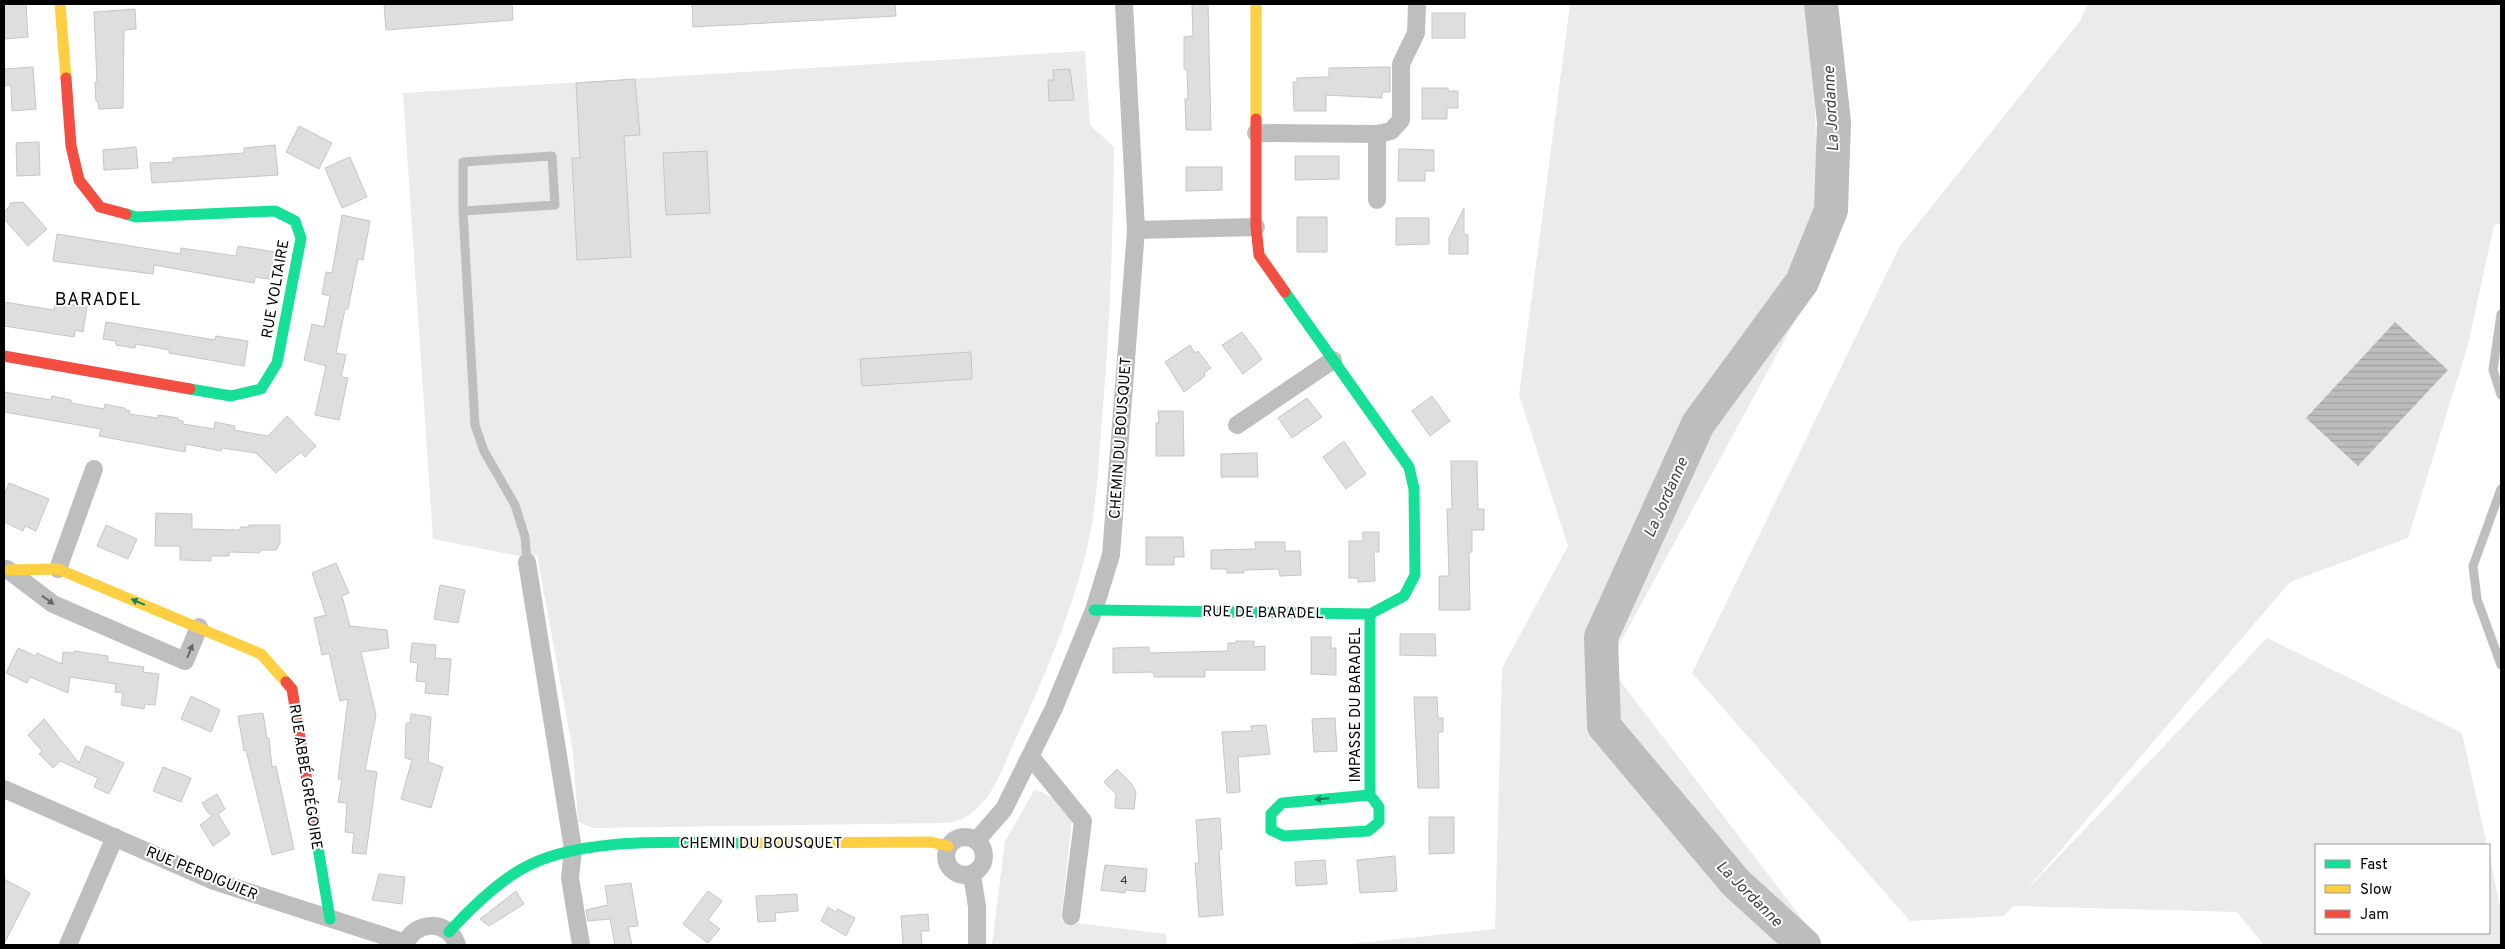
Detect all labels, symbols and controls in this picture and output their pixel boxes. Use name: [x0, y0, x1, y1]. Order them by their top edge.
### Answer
water label: La Jordanne: [1820, 65, 1844, 152]
street label: RUE VOLTAIRE: [258, 239, 294, 340]
district label: BARADEL: [55, 289, 141, 312]
street label: CHEMIN DU BOUSQUET: [1106, 356, 1137, 520]
water label: La Jordanne: [1640, 454, 1694, 541]
one-way arrow: [41, 594, 54, 605]
one-way arrow: [130, 598, 145, 606]
street label: RUE DE BARADEL: [1202, 603, 1324, 624]
street label: IMPASSE DU BARADEL: [1347, 628, 1366, 782]
one-way arrow: [186, 644, 194, 658]
street label: RUE ABBÉ GRÉGOIRE: [284, 703, 326, 851]
one-way arrow: [1314, 796, 1330, 804]
street label: CHEMIN DU BOUSQUET: [680, 835, 842, 854]
street label: RUE PERDIGUIER: [143, 843, 260, 906]
legend: [2315, 844, 2490, 934]
text: Fast: [2360, 856, 2388, 875]
water label: La Jordanne: [1711, 857, 1786, 932]
house number: 4: [1120, 873, 1128, 889]
text: Slow: [2360, 881, 2392, 900]
text: Jam: [2360, 906, 2389, 925]

